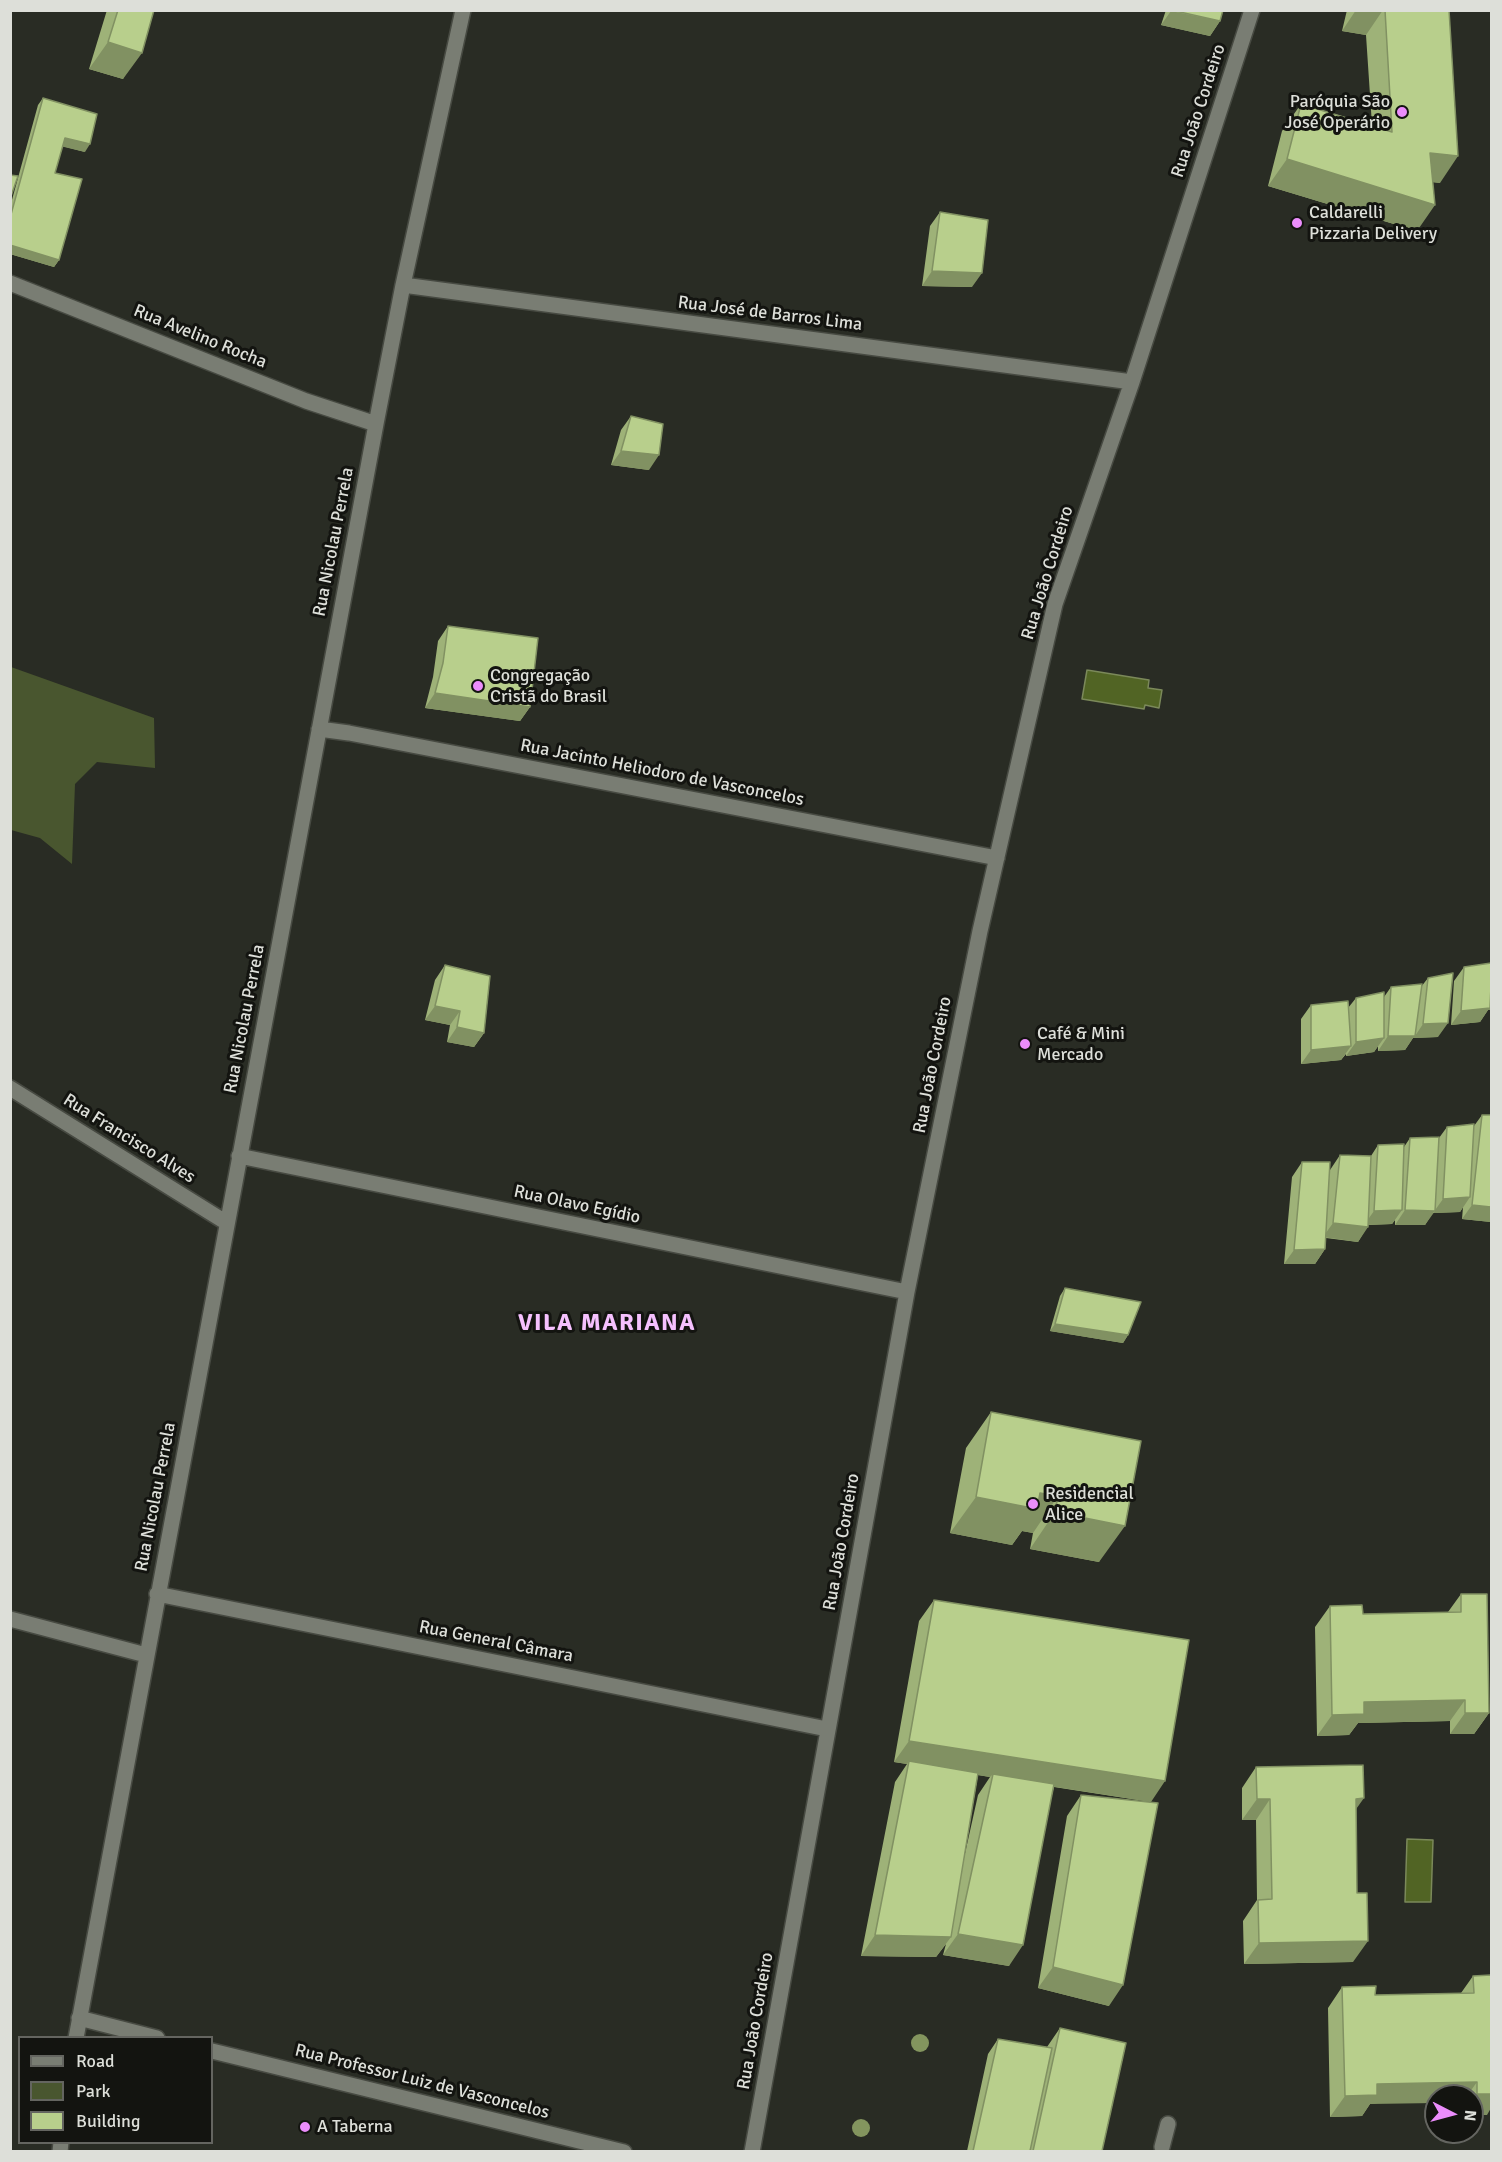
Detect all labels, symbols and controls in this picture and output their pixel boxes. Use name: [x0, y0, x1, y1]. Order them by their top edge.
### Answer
street label: Rua João Cordeiro: [1167, 42, 1231, 180]
place label: Paróquia São José Operário: [1285, 91, 1390, 134]
marker: Paróquia São José Operário: [1395, 105, 1409, 119]
place label: Caldarelli Pizzaria Delivery: [1309, 202, 1437, 244]
marker: Caldarelli Pizzaria Delivery: [1290, 216, 1304, 230]
street label: Rua José de Barros Lima: [677, 292, 863, 336]
street label: Rua Avelino Rocha: [130, 300, 270, 374]
street label: Rua Nicolau Perrela: [309, 466, 359, 618]
street label: Rua João Cordeiro: [1017, 503, 1079, 643]
place label: Congregação Cristã do Brasil: [490, 665, 607, 708]
marker: Congregação Cristã do Brasil: [471, 679, 485, 693]
street label: Rua Jacinto Heliodoro de Vasconcelos: [518, 735, 806, 811]
street label: Rua Nicolau Perrela: [220, 943, 270, 1095]
street label: Rua João Cordeiro: [909, 995, 957, 1135]
place label: Café & Mini Mercado: [1037, 1023, 1125, 1066]
marker: Café & Mini Mercado: [1018, 1037, 1032, 1051]
street label: Rua Francisco Alves: [59, 1090, 199, 1188]
street label: Rua Olavo Egídio: [512, 1181, 642, 1229]
district label: VILA MARIANA: [518, 1310, 696, 1338]
street label: Rua Nicolau Perrela: [131, 1421, 181, 1573]
street label: Rua João Cordeiro: [819, 1472, 865, 1612]
place label: Residencial Alice: [1045, 1483, 1134, 1526]
marker: Residencial Alice: [1026, 1497, 1040, 1511]
street label: Rua General Câmara: [417, 1616, 575, 1668]
street label: Rua João Cordeiro: [733, 1951, 779, 2091]
legend: [18, 2036, 213, 2144]
street label: Rua Professor Luiz de Vasconcelos: [293, 2040, 551, 2124]
text: Road: [76, 2050, 115, 2072]
text: Park: [76, 2080, 111, 2102]
north arrow: [1424, 2084, 1484, 2144]
text: N: [1459, 2109, 1480, 2122]
text: Building: [76, 2110, 140, 2132]
place label: A Taberna: [317, 2116, 393, 2138]
marker: A Taberna: [298, 2120, 312, 2134]

